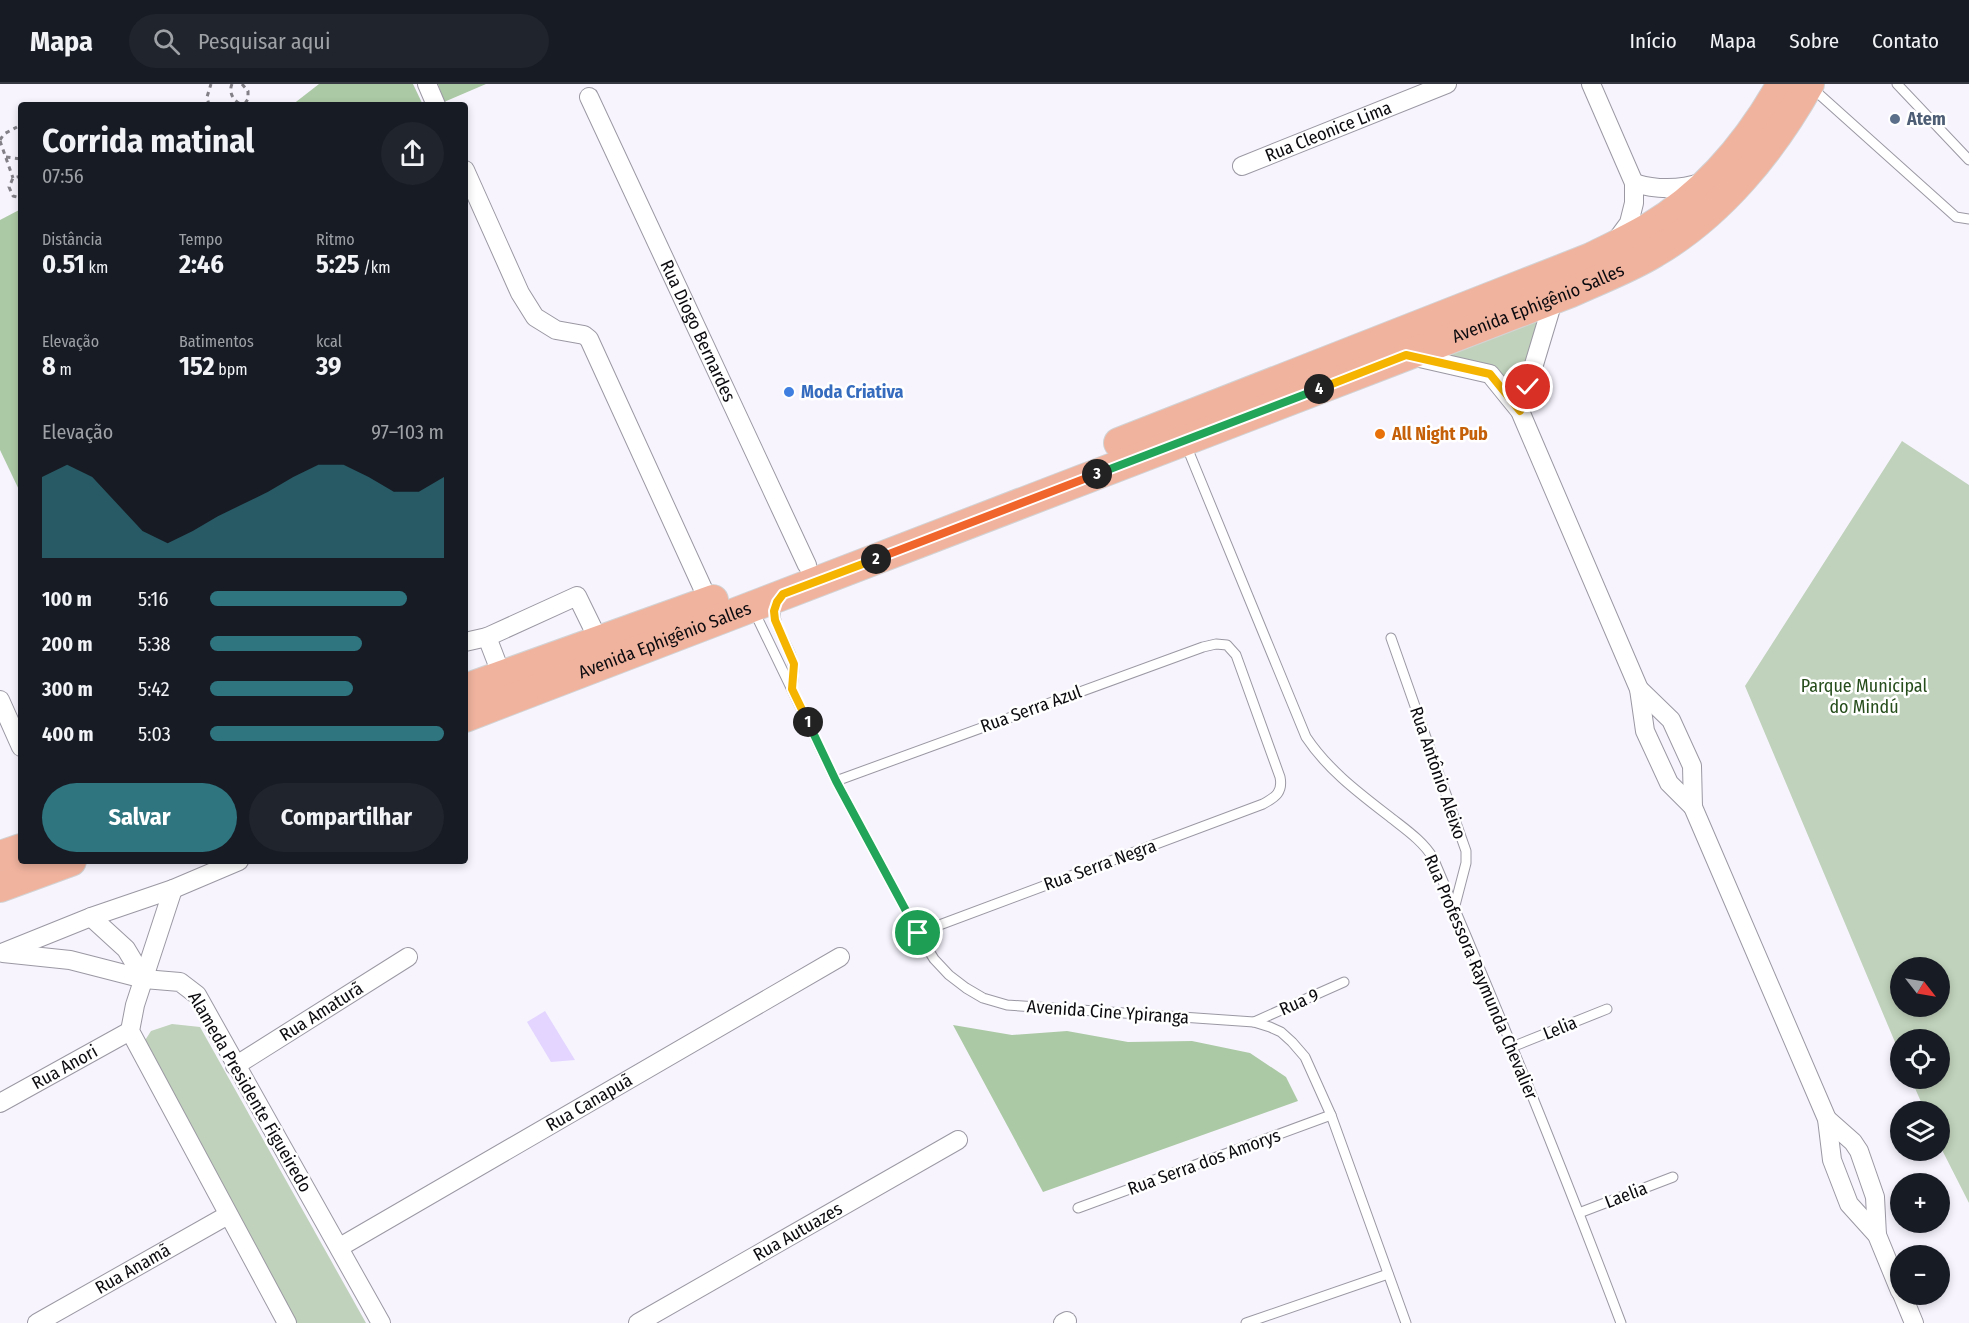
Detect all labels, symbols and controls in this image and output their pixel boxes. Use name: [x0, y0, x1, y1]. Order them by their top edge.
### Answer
search box: [129, 14, 549, 68]
text: Mapa: [30, 25, 93, 58]
icon: search: [150, 25, 183, 58]
text: Pesquisar aqui: [198, 28, 330, 55]
text: Início: [1630, 28, 1677, 54]
text: Mapa: [1710, 28, 1756, 54]
text: Sobre: [1789, 28, 1839, 54]
text: Contato: [1872, 28, 1939, 54]
street label: Rua Cleonice Lima: [1262, 96, 1395, 167]
place label: Atem: [1906, 108, 1946, 130]
marker: Atem: [1888, 112, 1902, 126]
text: Corrida matinal: [42, 121, 254, 161]
button: share: [381, 122, 444, 185]
text: 07:56: [42, 164, 84, 188]
text: Distância: [42, 230, 102, 249]
text: Tempo: [179, 230, 223, 249]
text: Ritmo: [316, 230, 355, 249]
text: 0.51: [42, 249, 85, 280]
text: 2:46: [179, 249, 224, 280]
text: 5:25: [316, 249, 360, 280]
street label: Rua Diogo Bernardes: [655, 256, 741, 406]
text: km: [85, 258, 108, 277]
text: /km: [360, 258, 391, 277]
street label: Avenida Ephigênio Salles: [1449, 259, 1628, 348]
text: Elevação: [42, 332, 99, 351]
text: Batimentos: [179, 332, 254, 351]
text: kcal: [316, 332, 342, 351]
text: 8: [42, 351, 56, 382]
text: 152: [179, 351, 215, 382]
text: 39: [316, 351, 342, 382]
text: m: [56, 360, 72, 379]
text: bpm: [215, 360, 248, 379]
pin: [1502, 361, 1553, 412]
icon: check: [1511, 370, 1544, 403]
pin: 4: [1304, 374, 1334, 404]
text: 4: [1315, 379, 1323, 398]
place label: Moda Criativa: [801, 381, 904, 403]
marker: Moda Criativa: [782, 385, 796, 399]
text: Elevação: [42, 420, 113, 444]
text: 97–103 m: [371, 420, 444, 444]
place label: All Night Pub: [1391, 423, 1488, 445]
marker: All Night Pub: [1373, 427, 1387, 441]
pin: 3: [1082, 459, 1112, 489]
text: 3: [1093, 464, 1101, 483]
pin: 2: [861, 544, 891, 574]
text: 2: [872, 549, 880, 568]
text: 100 m: [42, 587, 92, 611]
text: 5:16: [138, 587, 168, 611]
street label: Avenida Ephigênio Salles: [575, 597, 755, 683]
text: 200 m: [42, 632, 93, 656]
text: 5:38: [138, 632, 171, 656]
park label: Parque Municipal do Mindú: [1801, 675, 1928, 718]
text: 300 m: [42, 677, 93, 701]
text: 5:42: [138, 677, 170, 701]
street label: Rua Serra Azul: [978, 680, 1085, 737]
street label: Rua Antônio Aleixo: [1405, 704, 1471, 842]
pin: 1: [793, 707, 823, 737]
text: 1: [805, 712, 811, 731]
text: 400 m: [42, 722, 94, 746]
text: 5:03: [138, 722, 171, 746]
button: Salvar: [42, 783, 237, 852]
button: Compartilhar: [249, 783, 444, 852]
street label: Rua Serra Negra: [1041, 834, 1159, 896]
street label: Rua Professora Raymunda Chevalier: [1419, 851, 1543, 1103]
pin: [892, 907, 943, 958]
icon: arrive: [901, 916, 934, 949]
north arrow: [1890, 957, 1950, 1017]
map controls: [1890, 957, 1950, 1305]
street label: Rua Amaturã: [276, 977, 367, 1046]
street label: Rua 9: [1276, 984, 1322, 1020]
street label: Alameda Presidente Figueiredo: [184, 988, 316, 1196]
street label: Avenida Cine Ypiranga: [1026, 995, 1190, 1029]
street label: Lelia: [1540, 1011, 1580, 1045]
button: locate: [1890, 1029, 1950, 1089]
street label: Rua Anori: [28, 1040, 101, 1094]
street label: Rua Canapuã: [542, 1069, 636, 1136]
button: layers: [1890, 1101, 1950, 1161]
street label: Rua Serra dos Amorys: [1125, 1124, 1284, 1200]
button: +: [1890, 1173, 1950, 1233]
street label: Laelia: [1602, 1177, 1650, 1213]
street label: Rua Autuazes: [749, 1197, 846, 1266]
street label: Rua Anamã: [91, 1239, 174, 1299]
button: −: [1890, 1245, 1950, 1305]

